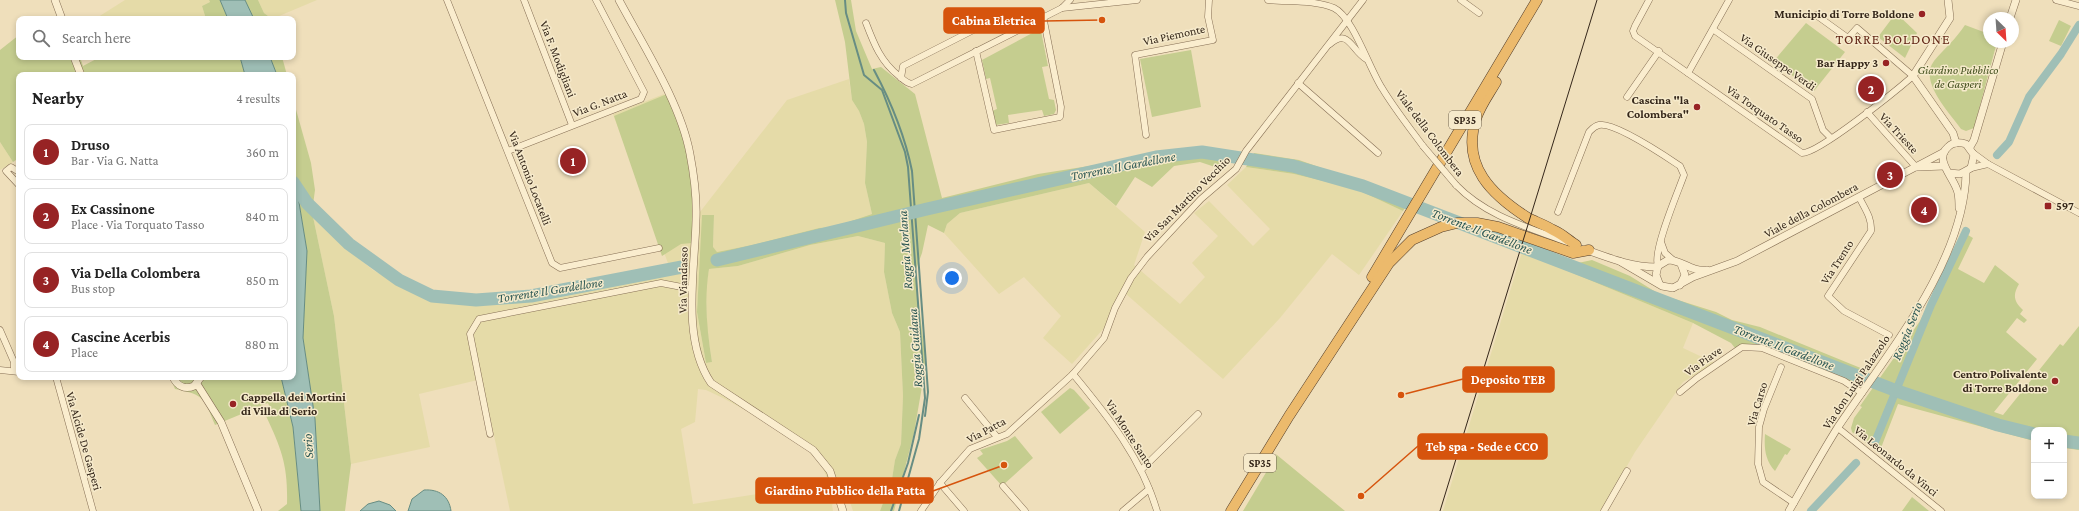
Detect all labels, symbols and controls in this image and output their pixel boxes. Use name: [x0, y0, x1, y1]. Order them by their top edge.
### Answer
place label: Municipio di Torre Boldone: [1774, 7, 1914, 21]
callout: Cabina Eletrica: [944, 8, 1044, 33]
marker: Municipio di Torre Boldone: [1917, 9, 1927, 19]
north arrow: [1983, 12, 2019, 48]
text: Cabina Eletrica: [952, 13, 1037, 28]
search box: [16, 16, 296, 60]
street label: Via F. Modigliani: [537, 19, 579, 99]
street label: Via Piemonte: [1142, 22, 1206, 48]
icon: search: [30, 27, 52, 49]
text: Search here: [62, 30, 131, 46]
street label: Via Giuseppe Verdi: [1737, 30, 1819, 94]
district label: TORRE BOLDONE: [1835, 31, 1951, 47]
place label: Bar Happy 3: [1817, 56, 1878, 70]
marker: Bar Happy 3: [1881, 58, 1891, 68]
park label: Giardino Pubblico de Gasperi: [1918, 63, 1998, 91]
pin: 2: [1858, 74, 1884, 104]
street label: Via Torquato Tasso: [1724, 82, 1806, 146]
street label: Via G. Natta: [571, 86, 630, 120]
street label: Viale della Colombera: [1393, 87, 1467, 179]
text: Nearby: [32, 89, 84, 108]
text: 4 results: [236, 91, 280, 106]
place label: Cascina "la Colombera": [1627, 93, 1689, 121]
marker: Cascina "la Colombera": [1692, 102, 1702, 112]
street label: Via Trieste: [1877, 110, 1921, 156]
road number: SP35: [1449, 111, 1481, 129]
street label: Via Antonio Locatelli: [506, 129, 554, 227]
text: Druso: [71, 137, 110, 153]
text: 1: [44, 145, 48, 160]
text: 360 m: [246, 145, 279, 160]
pin: 1: [560, 146, 586, 176]
water label: Torrente Il Gardellone: [1069, 148, 1177, 183]
text: Bar · Via G. Natta: [71, 153, 159, 168]
street label: Via San Martino Vecchio: [1141, 153, 1233, 245]
pin: 3: [1877, 160, 1903, 190]
street label: Viale della Colombera: [1762, 179, 1861, 241]
pin: 4: [1911, 195, 1937, 225]
place label: 597: [2056, 199, 2074, 213]
text: Ex Cassinone: [71, 201, 155, 217]
marker: 597: [2043, 201, 2053, 211]
water label: Torrente Il Gardellone: [1430, 205, 1534, 257]
text: 2: [43, 209, 49, 224]
text: 840 m: [245, 209, 279, 224]
water label: Roggia Morlana: [895, 210, 915, 290]
text: Place · Via Torquato Tasso: [71, 217, 204, 232]
street label: Via Trento: [1818, 237, 1856, 287]
street label: Via Viandasso: [675, 247, 691, 313]
text: Via Della Colombera: [71, 265, 200, 281]
your location: [942, 268, 962, 288]
text: 3: [43, 273, 49, 288]
text: 850 m: [246, 273, 279, 288]
water label: Torrente Il Gardellone: [496, 274, 604, 306]
text: Bus stop: [71, 281, 115, 296]
water label: Roggia Serio: [1889, 300, 1926, 362]
water label: Roggia Guidana: [905, 308, 925, 388]
water label: Torrente Il Gardellone: [1732, 321, 1836, 373]
text: Cascine Acerbis: [71, 329, 170, 345]
street label: Via don Luigi Palazzolo: [1819, 332, 1893, 432]
text: 4: [42, 337, 50, 352]
text: 880 m: [245, 337, 279, 352]
street label: Via Piave: [1681, 343, 1725, 379]
text: Place: [71, 345, 98, 360]
callout: Deposito TEB: [1463, 367, 1554, 392]
place label: Centro Polivalente di Torre Boldone: [1953, 367, 2047, 395]
text: Deposito TEB: [1471, 372, 1546, 387]
marker: Centro Polivalente di Torre Boldone: [2050, 376, 2060, 386]
street label: Via Carso: [1744, 380, 1770, 428]
street label: Via Alcide De Gasperi: [63, 390, 105, 492]
place label: Cappella dei Mortini di Villa di Serio: [241, 390, 346, 418]
street label: Via Monte Santo: [1103, 397, 1157, 471]
marker: Cappella dei Mortini di Villa di Serio: [228, 399, 238, 409]
street label: Via Patta: [964, 414, 1008, 446]
street label: Via Leonardo da Vinci: [1851, 423, 1941, 499]
map controls: [2031, 427, 2067, 499]
button: +: [2031, 427, 2067, 463]
water label: Serio: [300, 433, 316, 459]
callout: Teb spa - Sede e CCO: [1418, 434, 1547, 459]
text: Teb spa - Sede e CCO: [1426, 439, 1538, 454]
road number: SP35: [1244, 454, 1276, 472]
button: −: [2031, 463, 2067, 499]
callout: Giardino Pubblico della Patta: [756, 478, 933, 503]
text: Giardino Pubblico della Patta: [765, 483, 926, 498]

